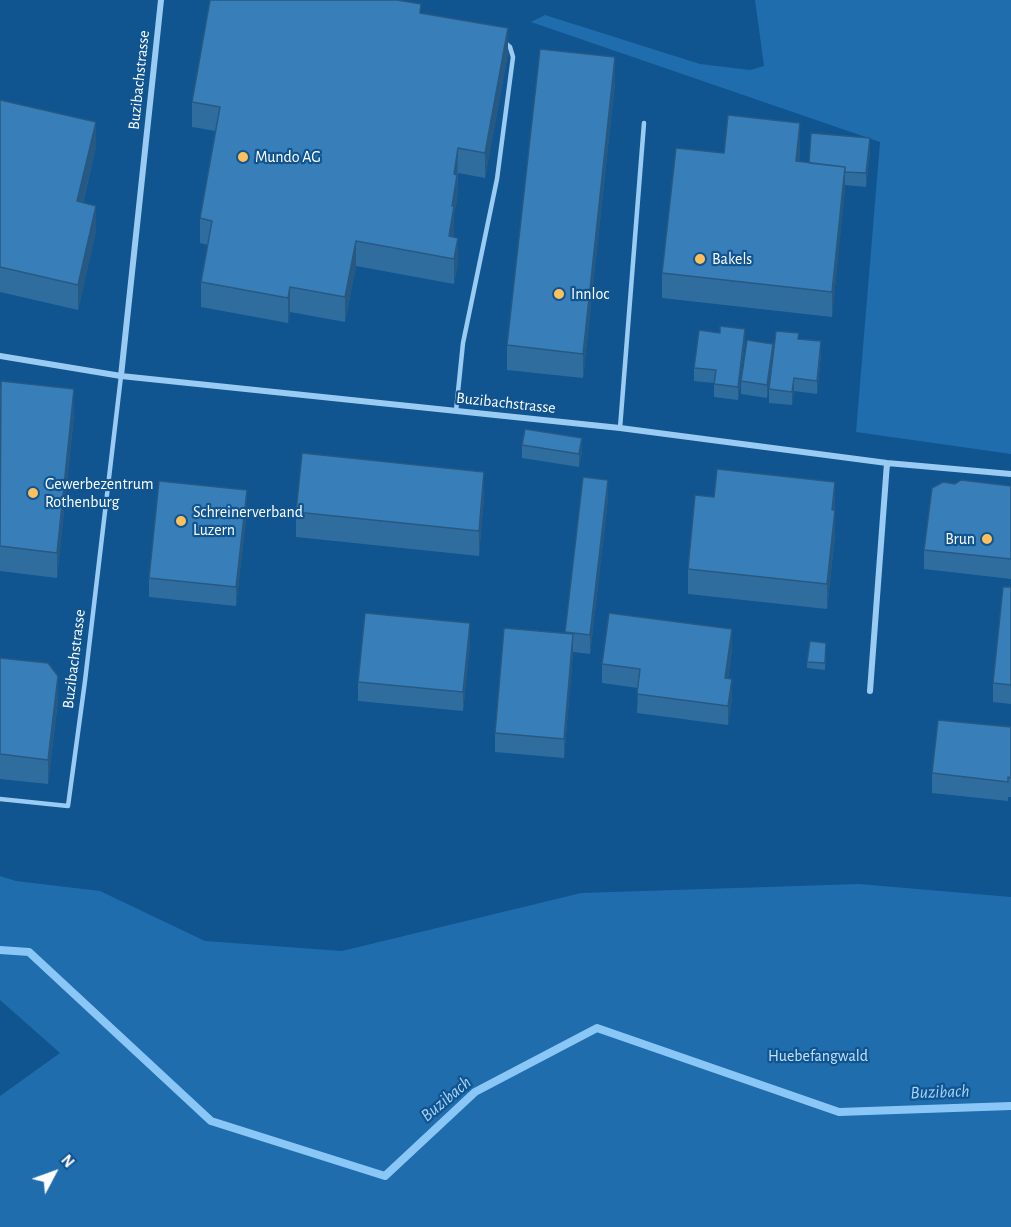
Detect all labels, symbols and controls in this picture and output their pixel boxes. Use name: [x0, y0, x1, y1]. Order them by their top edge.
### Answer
street label: Buzibachstrasse: [124, 29, 154, 131]
place label: Mundo AG: [255, 147, 321, 167]
marker: Mundo AG: [236, 150, 250, 164]
place label: Bakels: [712, 249, 752, 269]
marker: Bakels: [693, 252, 707, 266]
place label: Innloc: [571, 284, 609, 304]
marker: Innloc: [552, 287, 566, 301]
street label: Buzibachstrasse: [455, 388, 557, 418]
place label: Gewerbezentrum Rothenburg: [45, 474, 153, 512]
marker: Gewerbezentrum Rothenburg: [26, 486, 40, 500]
place label: Schreinerverband Luzern: [193, 502, 303, 540]
marker: Schreinerverband Luzern: [174, 514, 188, 528]
place label: Brun: [945, 529, 975, 549]
marker: Brun: [980, 532, 994, 546]
street label: Buzibachstrasse: [58, 608, 90, 710]
park label: Huebefangwald: [768, 1046, 868, 1066]
water label: Buzibach: [416, 1072, 476, 1126]
water label: Buzibach: [910, 1080, 970, 1104]
north arrow: [24, 1143, 84, 1203]
text: N: [58, 1152, 77, 1171]

